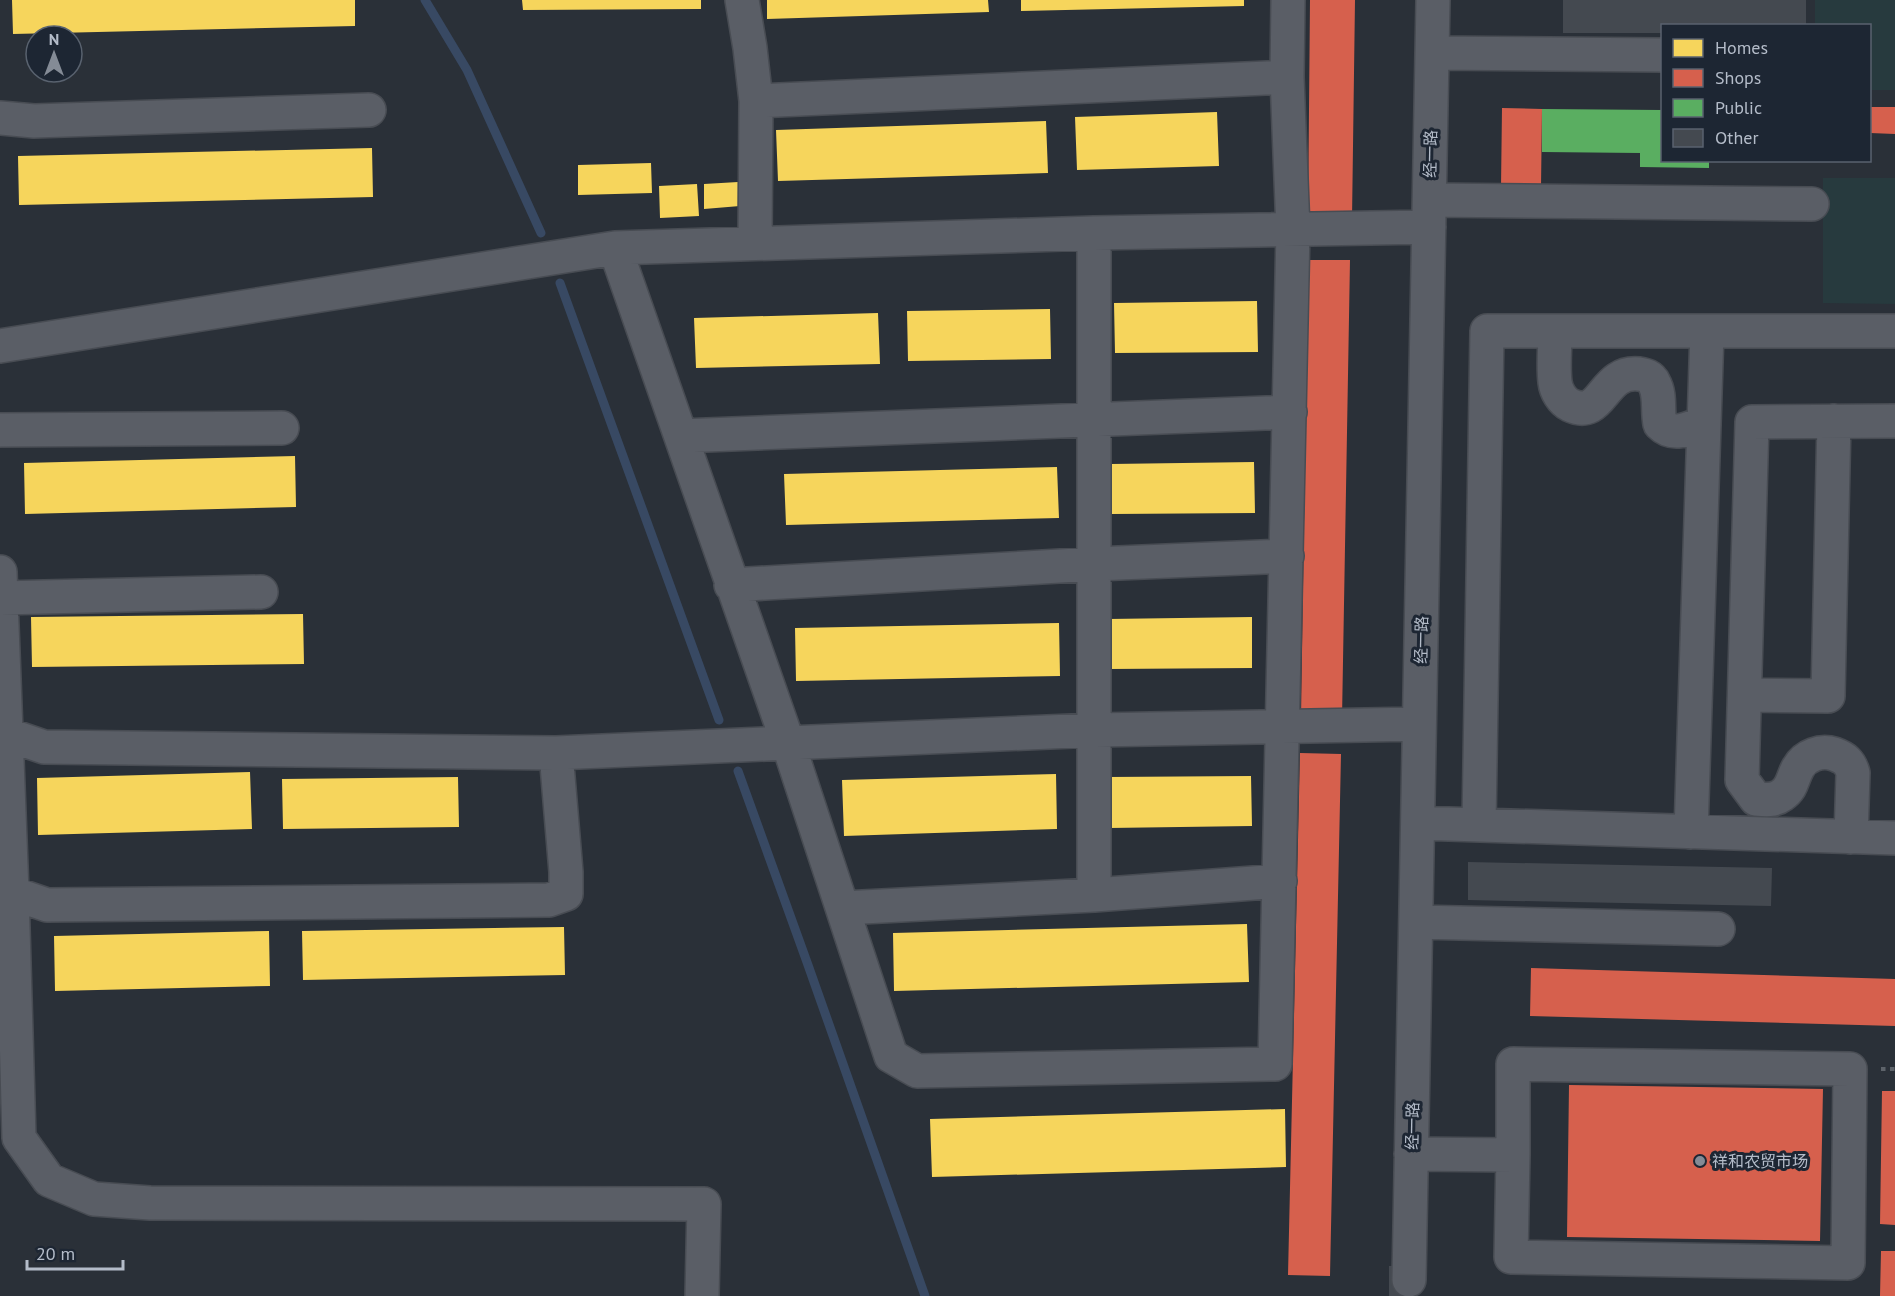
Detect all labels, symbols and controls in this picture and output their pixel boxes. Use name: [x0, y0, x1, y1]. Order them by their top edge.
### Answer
north arrow: [24, 24, 84, 84]
legend: [1661, 24, 1871, 162]
text: N: [49, 29, 59, 49]
text: Homes: [1715, 36, 1768, 59]
text: Shops: [1715, 66, 1761, 89]
text: Public: [1715, 96, 1762, 119]
text: Other: [1715, 126, 1759, 149]
street label: 经一路: [1420, 130, 1440, 178]
street label: 经一路: [1411, 616, 1431, 664]
street label: 经一路: [1402, 1102, 1422, 1150]
place label: 祥和农贸市场: [1712, 1151, 1808, 1171]
marker: 祥和农贸市场: [1693, 1154, 1707, 1168]
scale bar: [27, 1233, 123, 1271]
text: 20 m: [36, 1242, 75, 1265]

